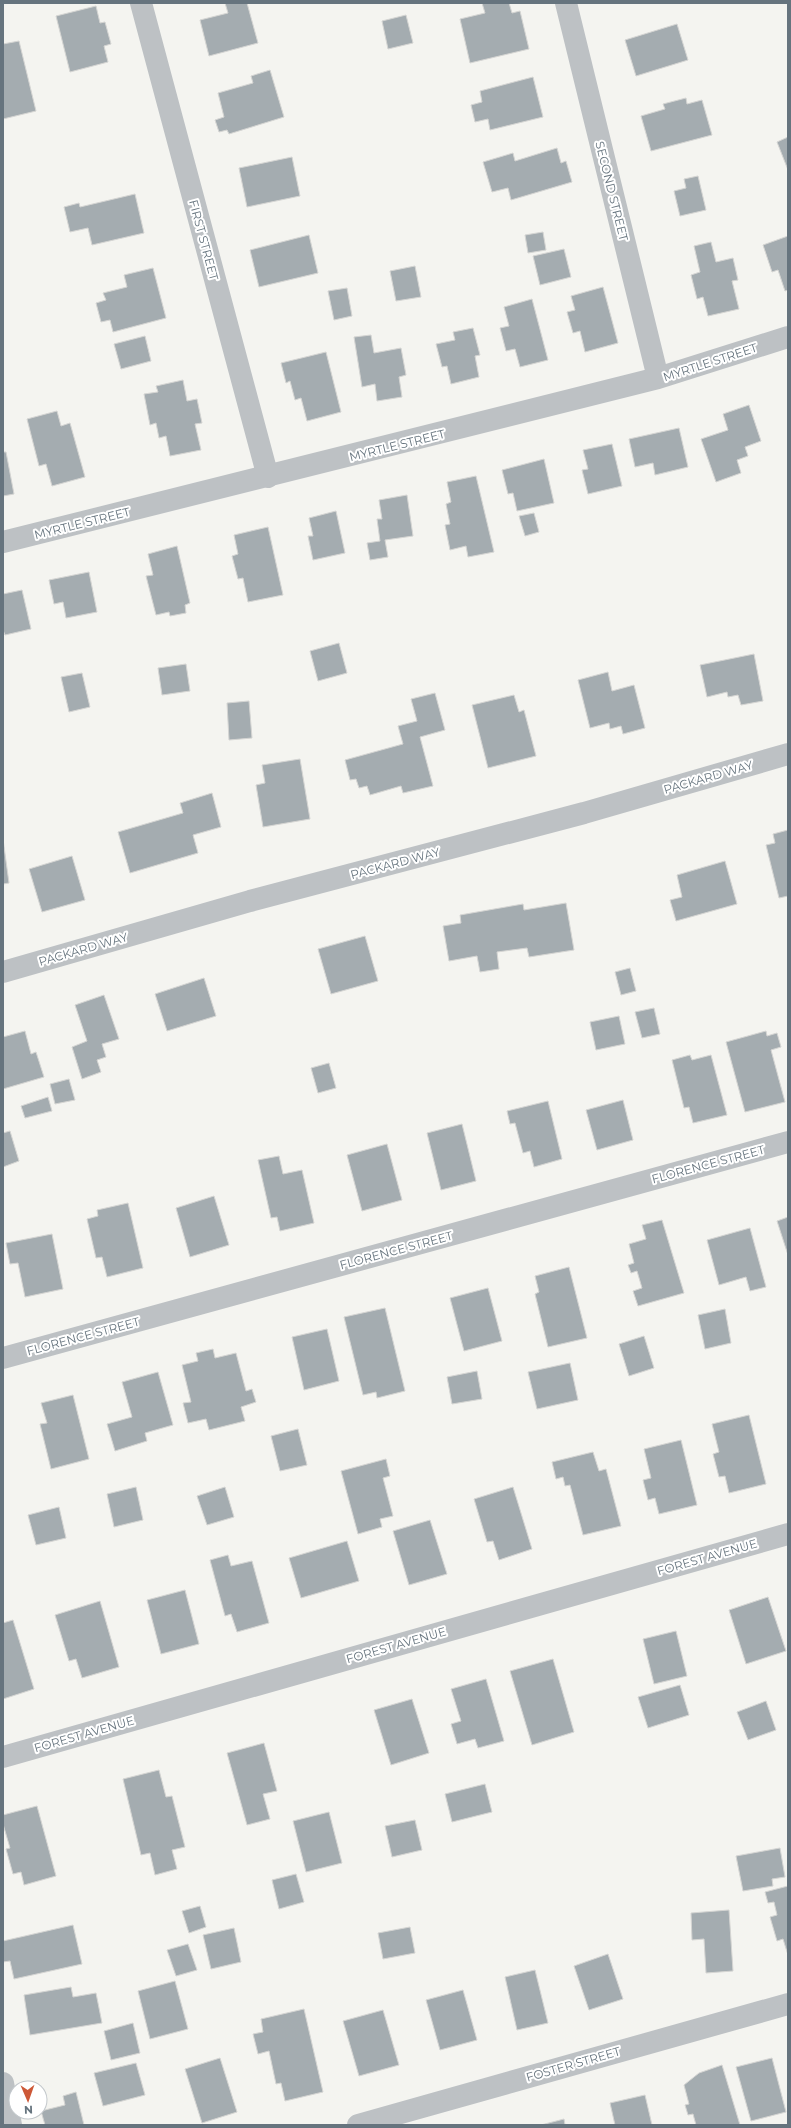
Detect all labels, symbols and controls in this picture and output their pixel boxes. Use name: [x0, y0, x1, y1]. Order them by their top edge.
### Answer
street label: SECOND STREET: [592, 140, 632, 242]
street label: FIRST STREET: [186, 198, 222, 282]
street label: MYRTLE STREET: [661, 340, 759, 384]
street label: MYRTLE STREET: [348, 426, 447, 464]
street label: MYRTLE STREET: [33, 504, 132, 542]
street label: PACKARD WAY: [662, 757, 755, 797]
street label: PACKARD WAY: [349, 844, 442, 882]
street label: PACKARD WAY: [37, 929, 130, 969]
street label: FLORENCE STREET: [650, 1142, 766, 1186]
street label: FLORENCE STREET: [338, 1228, 454, 1272]
street label: FLORENCE STREET: [25, 1314, 141, 1358]
street label: FOREST AVENUE: [655, 1536, 759, 1578]
street label: FOREST AVENUE: [344, 1624, 448, 1666]
street label: FOREST AVENUE: [32, 1713, 136, 1755]
street label: FOSTER STREET: [524, 2043, 622, 2085]
north arrow: [8, 2080, 48, 2120]
text: N: [24, 2103, 33, 2117]

